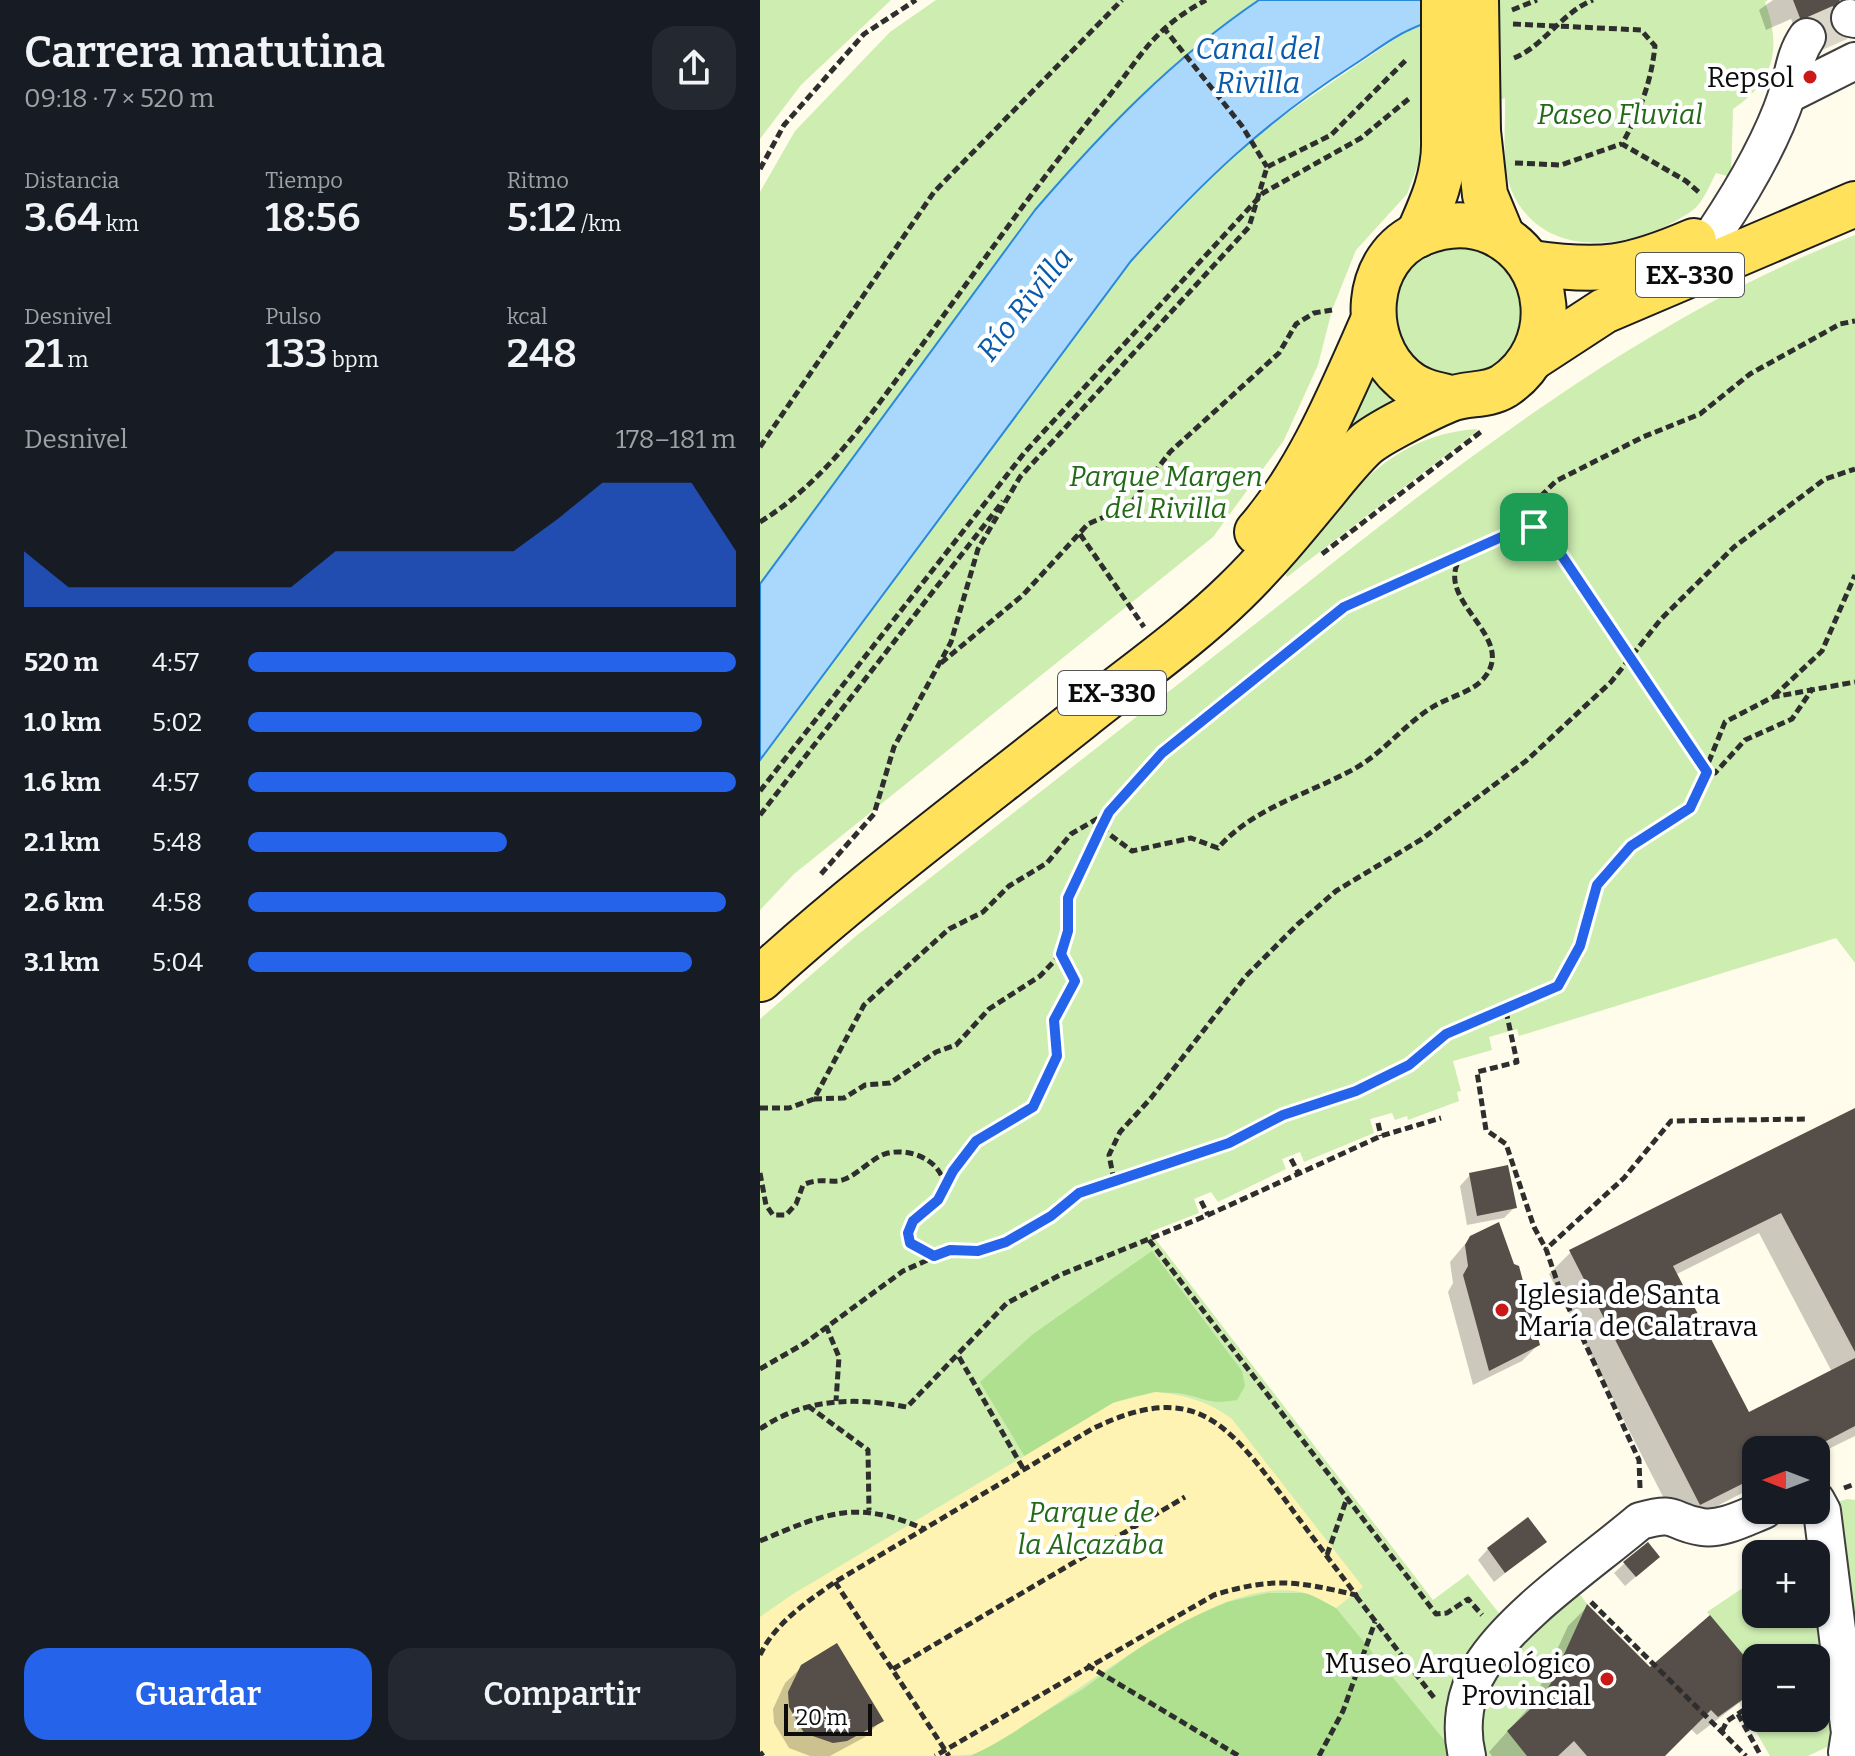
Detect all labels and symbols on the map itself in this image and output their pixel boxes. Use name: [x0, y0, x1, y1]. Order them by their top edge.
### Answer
water label: Canal del Rivilla: [1195, 31, 1321, 101]
place label: Repsol: [1707, 61, 1794, 94]
marker: Repsol: [1801, 68, 1819, 86]
park label: Paseo Fluvial: [1537, 98, 1703, 131]
water label: Río Rivilla: [969, 240, 1081, 368]
road number: EX-330: [1636, 253, 1744, 297]
park label: Parque Margen del Rivilla: [1069, 460, 1263, 525]
pin: [1500, 493, 1568, 561]
road number: EX-330: [1058, 671, 1166, 715]
place label: Iglesia de Santa María de Calatrava: [1518, 1278, 1758, 1343]
marker: Iglesia de Santa María de Calatrava: [1493, 1301, 1511, 1319]
north arrow: [1742, 1436, 1830, 1524]
park label: Parque de la Alcazaba: [1018, 1496, 1164, 1561]
place label: Museo Arqueológico Provincial: [1325, 1647, 1591, 1712]
marker: Museo Arqueológico Provincial: [1598, 1670, 1616, 1688]
scale bar: [784, 1700, 872, 1736]

